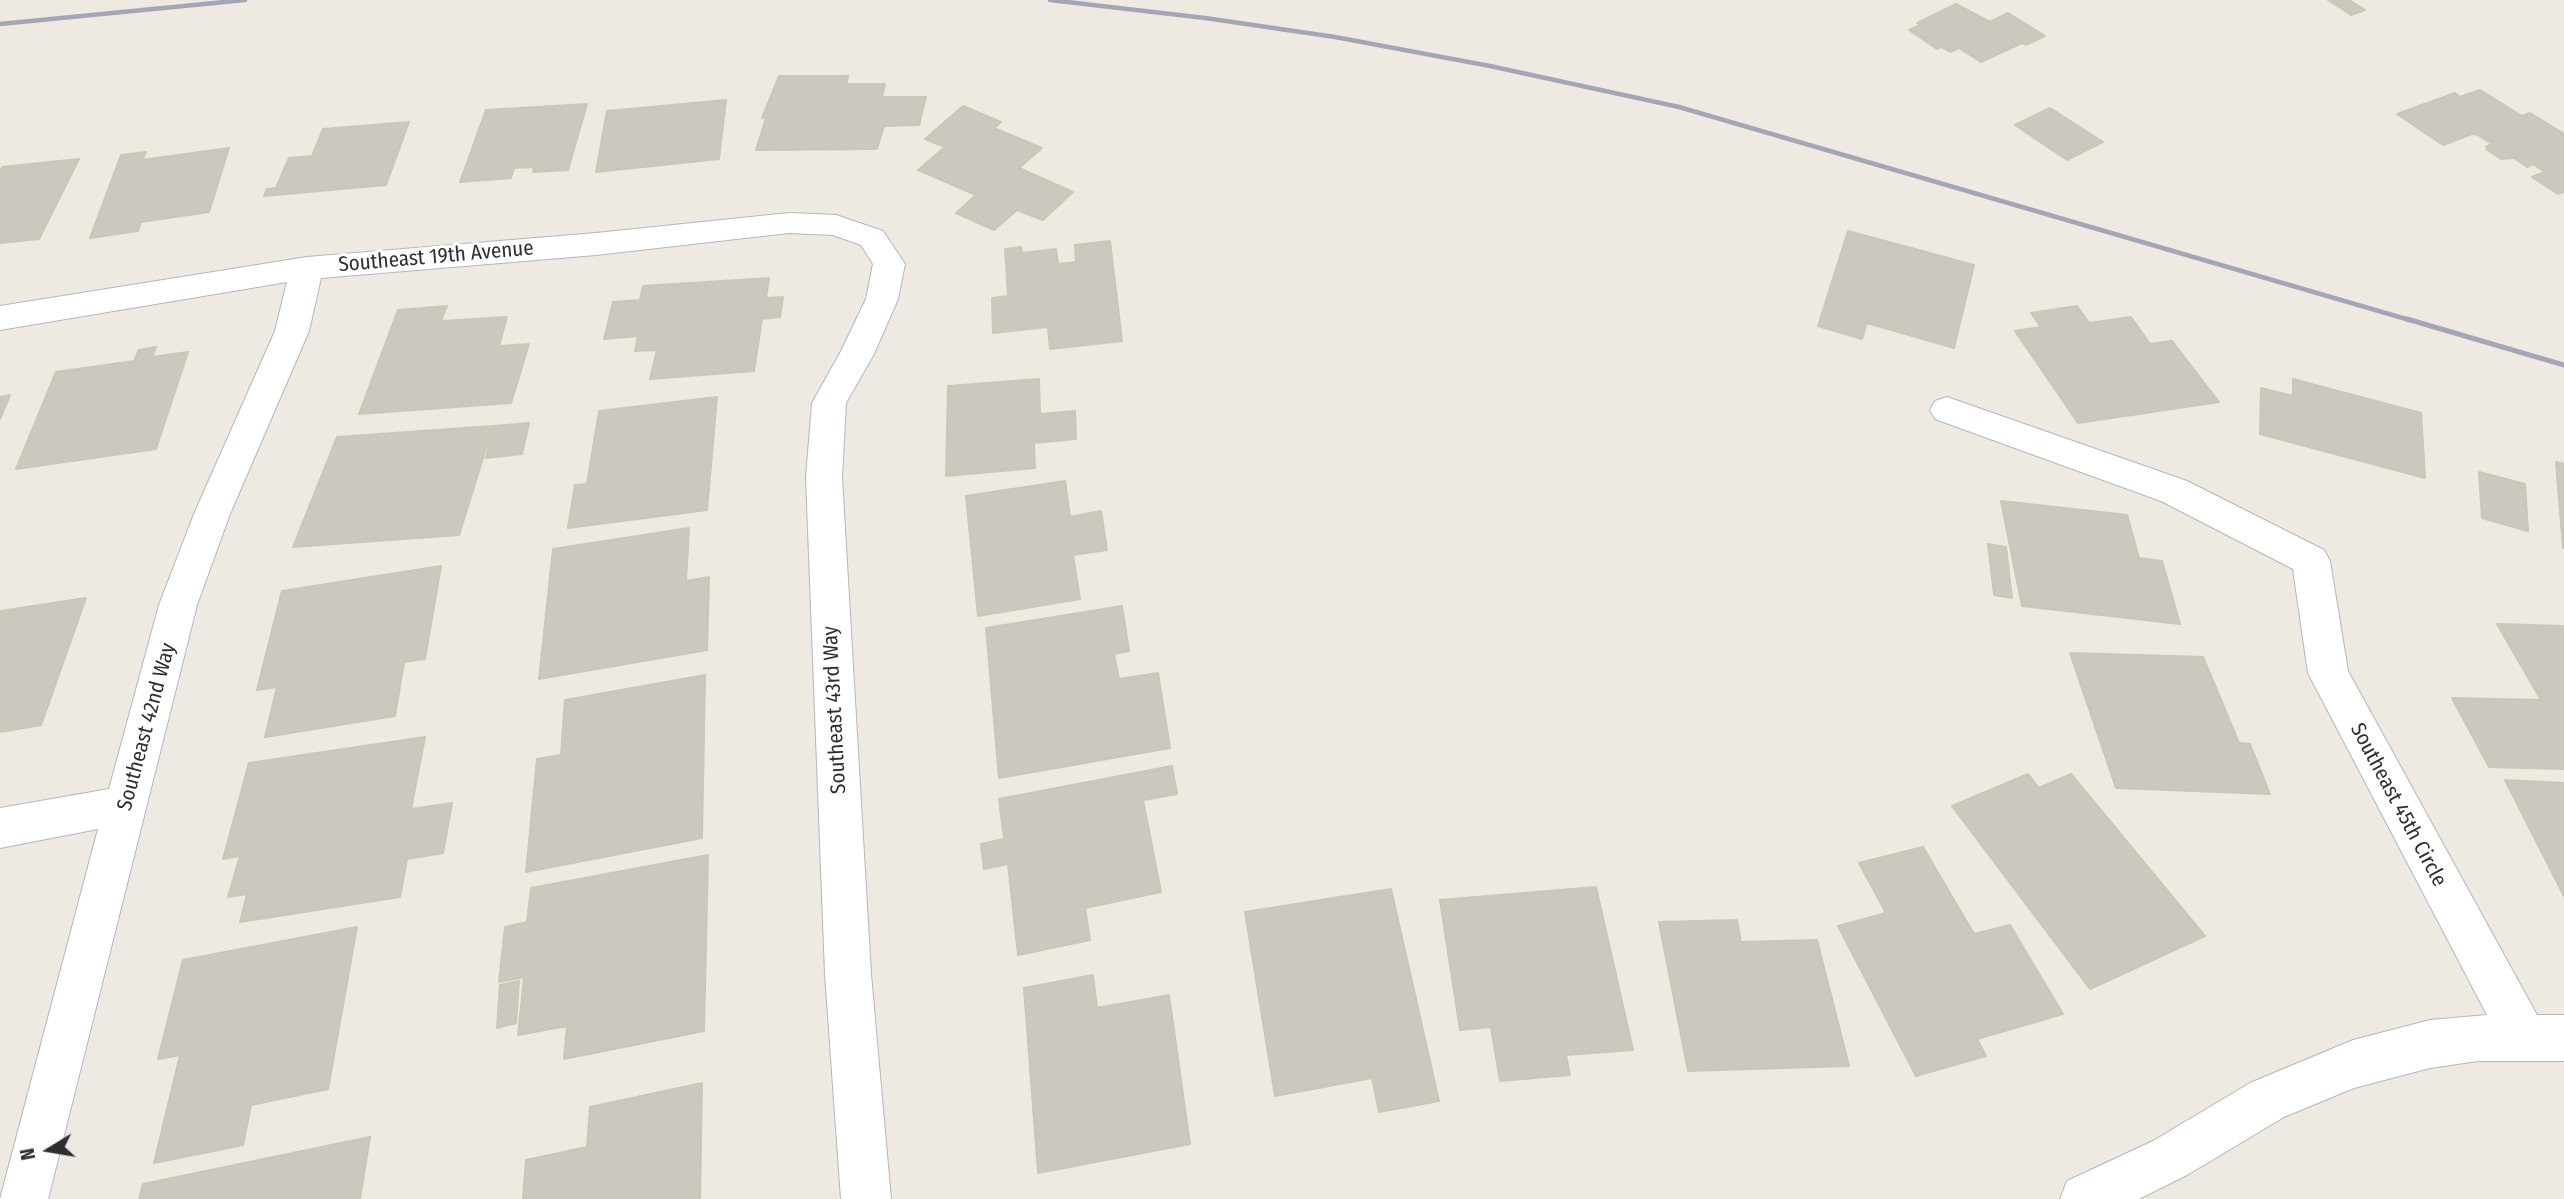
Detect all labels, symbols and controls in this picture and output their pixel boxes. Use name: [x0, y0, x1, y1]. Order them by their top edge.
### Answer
street label: Southeast 19th Avenue: [337, 236, 535, 278]
street label: Southeast 43rd Way: [818, 625, 852, 795]
street label: Southeast 42nd Way: [113, 641, 181, 813]
street label: Southeast 45th Circle: [2344, 719, 2452, 891]
north arrow: [14, 1115, 84, 1185]
text: N: [16, 1146, 40, 1162]

